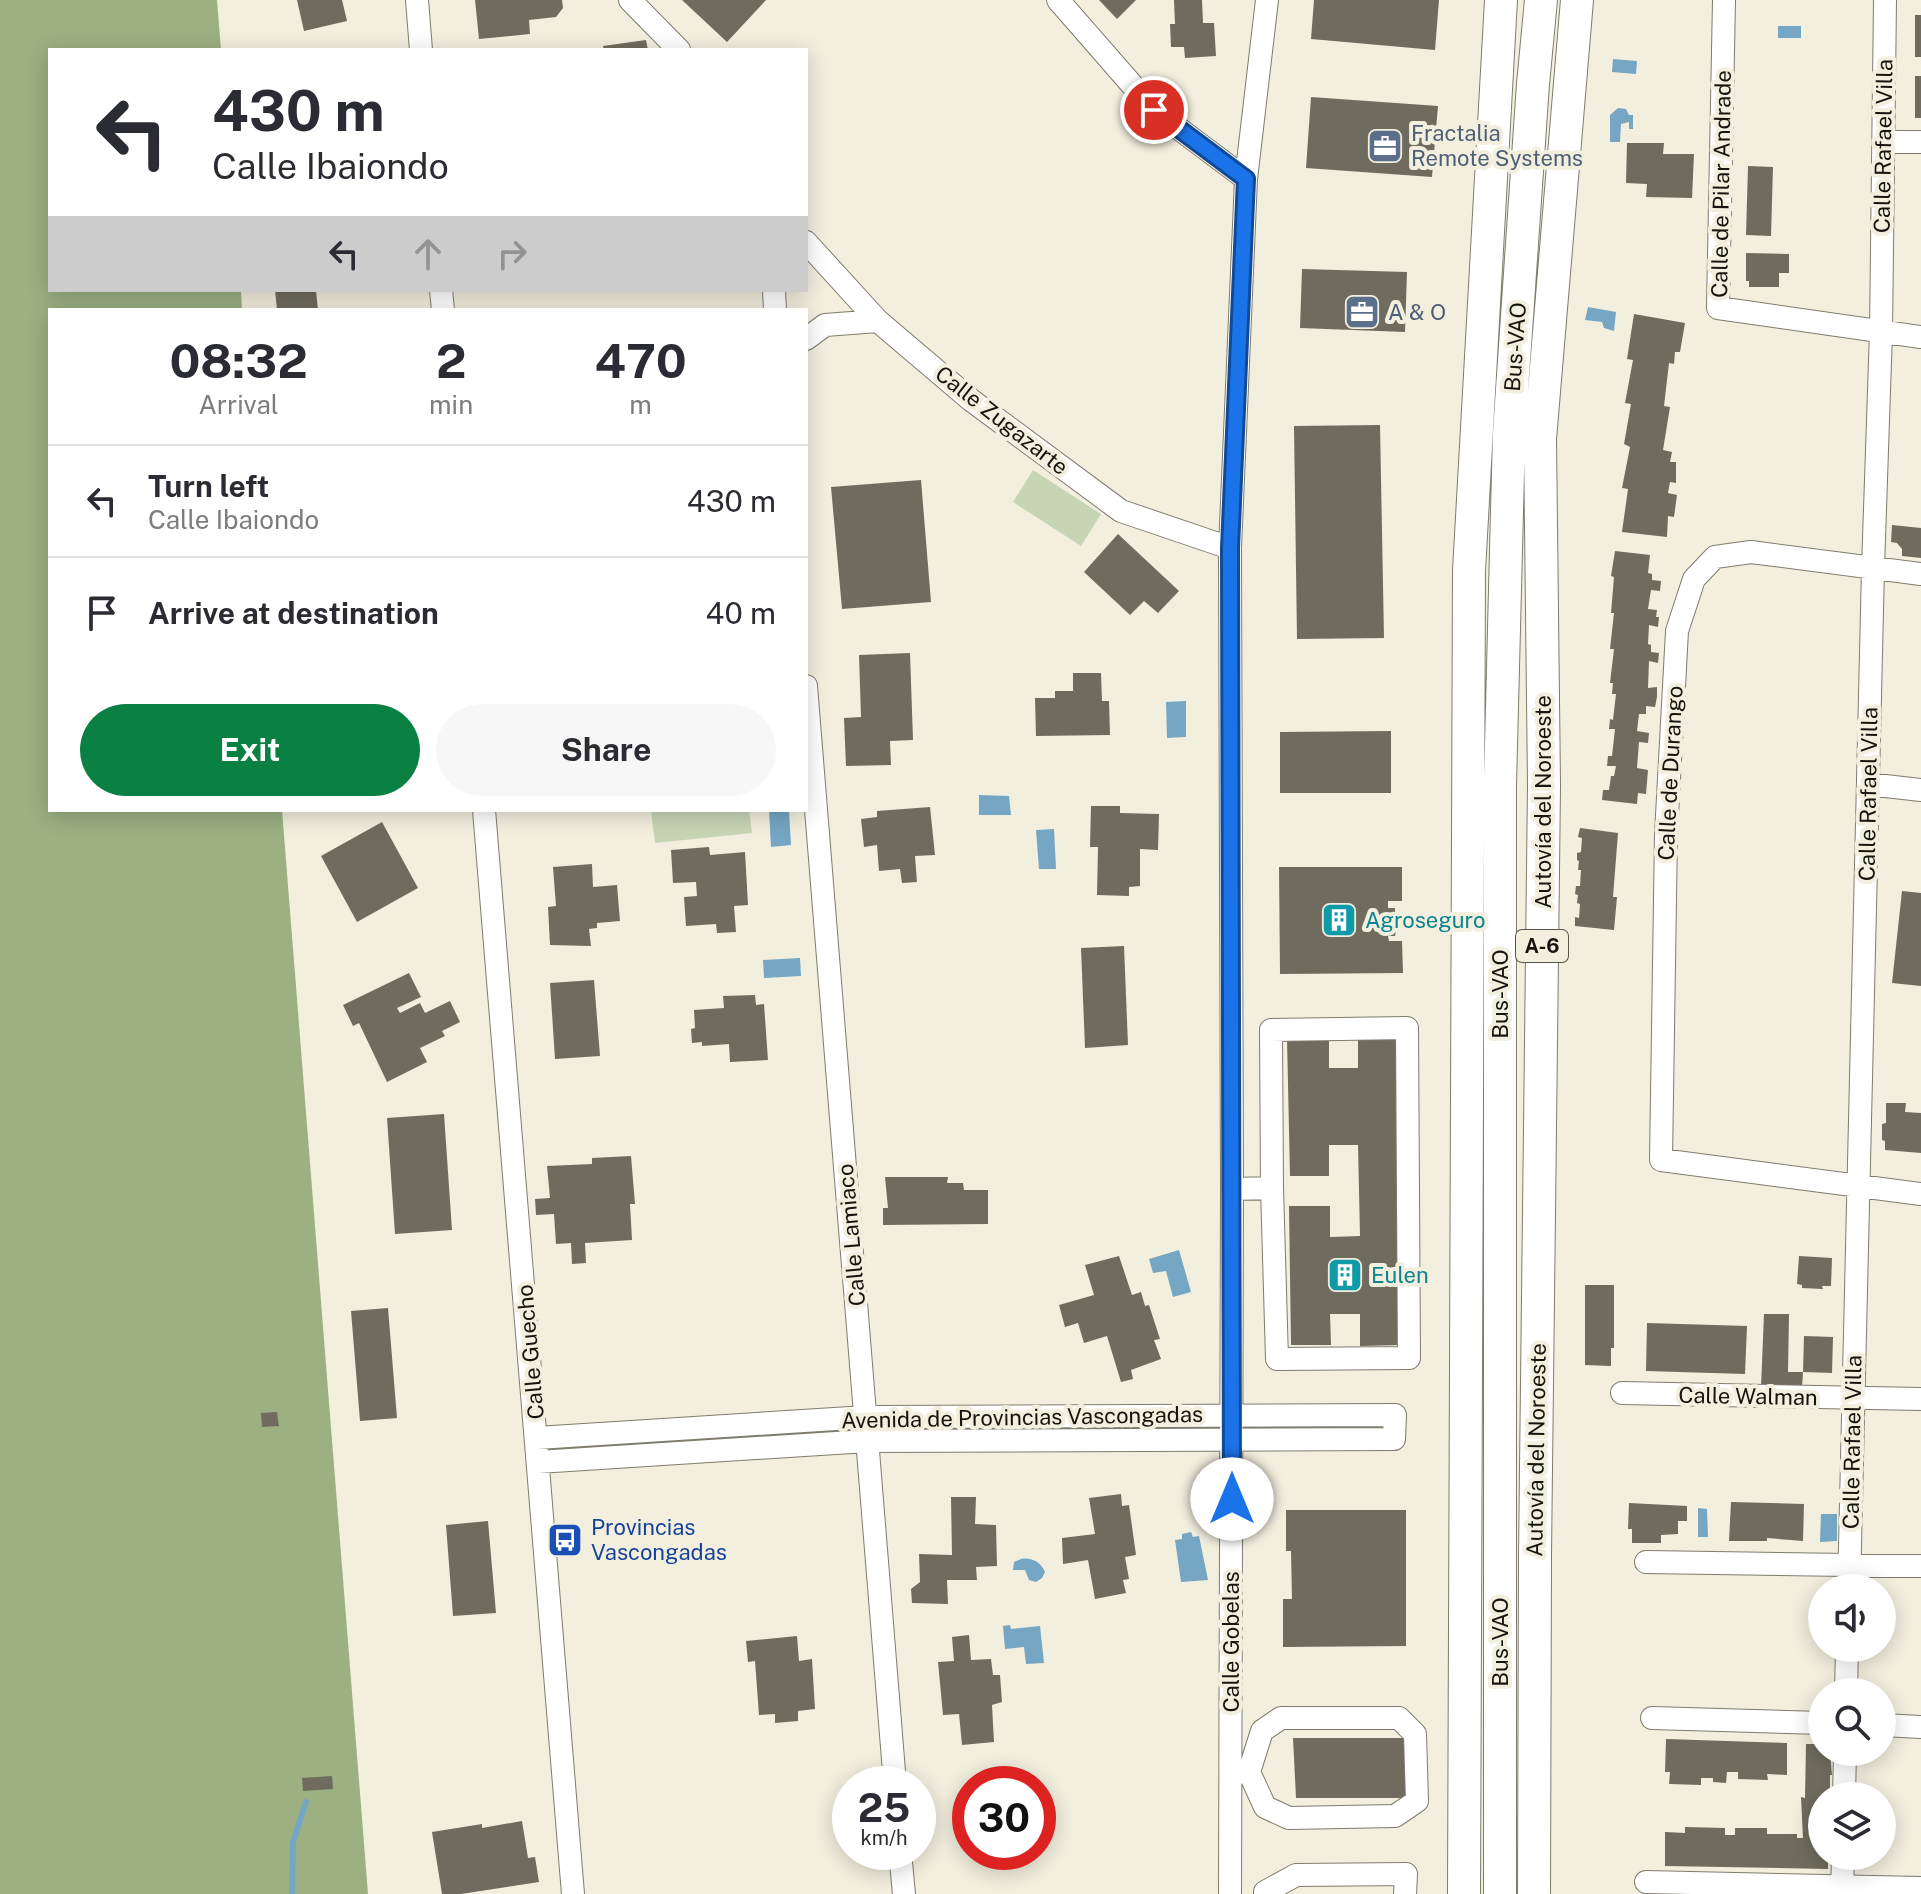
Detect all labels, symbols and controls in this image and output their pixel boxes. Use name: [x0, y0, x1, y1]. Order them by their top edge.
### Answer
street label: Calle Rafael Villa: [1868, 59, 1898, 233]
street label: Calle de Pilar Andrade: [1706, 70, 1736, 298]
pin: [1120, 76, 1188, 144]
text: 430 m: [212, 78, 385, 144]
icon: left: [80, 80, 184, 184]
icon: arrive: [1132, 88, 1176, 132]
place label: Fractalia Remote Systems: [1411, 120, 1583, 171]
office icon: Fractalia Remote Systems: [1366, 127, 1404, 165]
text: Calle Ibaiondo: [212, 145, 449, 187]
icon: left: [322, 232, 366, 276]
icon: ahead: [406, 232, 450, 276]
icon: right: [490, 232, 534, 276]
office icon: A & O: [1343, 293, 1381, 331]
place label: A & O: [1388, 299, 1446, 325]
street label: Bus-VAO: [1499, 302, 1531, 392]
text: 08:32: [169, 332, 308, 389]
text: 2: [436, 332, 466, 389]
text: 470: [595, 332, 687, 389]
street label: Calle Zugazarte: [930, 360, 1074, 480]
text: Arrival: [198, 389, 279, 420]
text: min: [429, 389, 473, 420]
text: m: [629, 389, 652, 420]
text: Turn left: [148, 468, 269, 504]
icon: left: [80, 479, 124, 523]
text: 430 m: [687, 483, 776, 519]
text: Calle Ibaiondo: [148, 504, 319, 535]
icon: arrive: [80, 591, 124, 635]
text: Arrive at destination: [148, 595, 439, 631]
text: 40 m: [706, 595, 776, 631]
street label: Calle de Durango: [1652, 685, 1688, 861]
street label: Autovía del Noroeste: [1530, 695, 1556, 909]
button: Exit: [80, 704, 420, 796]
button: Share: [436, 704, 776, 796]
street label: Calle Rafael Villa: [1853, 707, 1883, 881]
building icon: Agroseguro: [1320, 901, 1358, 939]
place label: Agroseguro: [1365, 907, 1485, 933]
road number: A-6: [1516, 930, 1568, 962]
street label: Bus-VAO: [1487, 949, 1513, 1039]
street label: Calle Lamiaco: [832, 1163, 870, 1307]
building icon: Eulen: [1326, 1256, 1364, 1294]
place label: Eulen: [1371, 1262, 1429, 1288]
street label: Calle Guecho: [511, 1283, 549, 1421]
street label: Autovía del Noroeste: [1521, 1343, 1551, 1557]
street label: Calle Rafael Villa: [1837, 1355, 1867, 1529]
street label: Calle Walman: [1678, 1382, 1818, 1410]
street label: Avenida de Provincias Vascongadas: [841, 1401, 1203, 1433]
position arrow: [1190, 1457, 1274, 1541]
place label: Provincias Vascongadas: [591, 1514, 727, 1565]
bus stop icon: Provincias Vascongadas: [546, 1521, 584, 1559]
street label: Calle Gobelas: [1218, 1571, 1244, 1713]
map controls: [1808, 1574, 1896, 1870]
button: sound: [1808, 1574, 1896, 1662]
street label: Bus-VAO: [1487, 1597, 1513, 1687]
button: search: [1808, 1678, 1896, 1766]
speed limit sign: 30: [952, 1766, 1056, 1870]
button: layers: [1808, 1782, 1896, 1870]
text: 25: [858, 1784, 910, 1831]
text: km/h: [860, 1826, 908, 1850]

